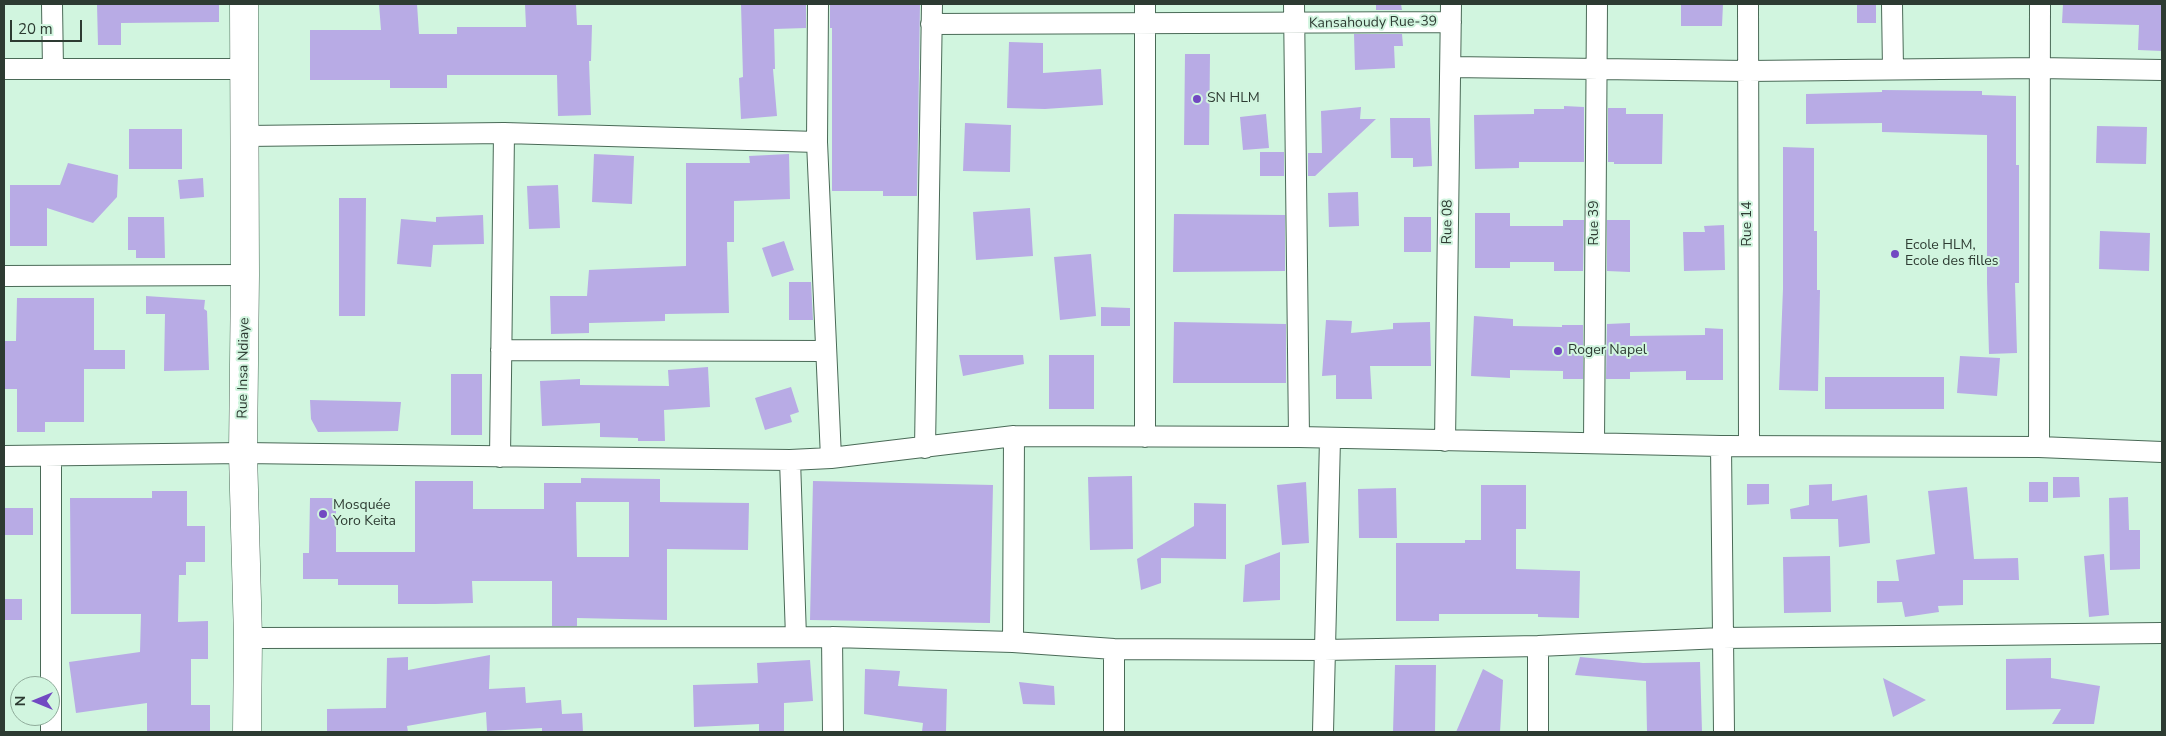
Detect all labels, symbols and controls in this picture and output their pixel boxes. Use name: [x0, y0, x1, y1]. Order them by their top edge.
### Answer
scale bar: [12, 10, 85, 42]
street label: Kansahoudy Rue-39: [1309, 13, 1437, 33]
text: 20 m: [18, 19, 53, 39]
place label: SN HLM: [1207, 91, 1260, 107]
marker: SN HLM: [1191, 93, 1203, 105]
street label: Rue 08: [1439, 199, 1457, 245]
street label: Rue 39: [1587, 200, 1603, 246]
street label: Rue 14: [1740, 201, 1756, 247]
place label: Ecole HLM, Ecole des filles: [1905, 238, 1999, 270]
marker: Ecole HLM, Ecole des filles: [1889, 248, 1901, 260]
street label: Rue Insa Ndiaye: [235, 317, 253, 419]
place label: Roger Napel: [1568, 343, 1647, 359]
marker: Roger Napel: [1552, 345, 1564, 357]
place label: Mosquée Yoro Keita: [333, 498, 396, 530]
marker: Mosquée Yoro Keita: [317, 508, 329, 520]
north arrow: [10, 676, 60, 726]
text: N: [11, 696, 30, 706]

